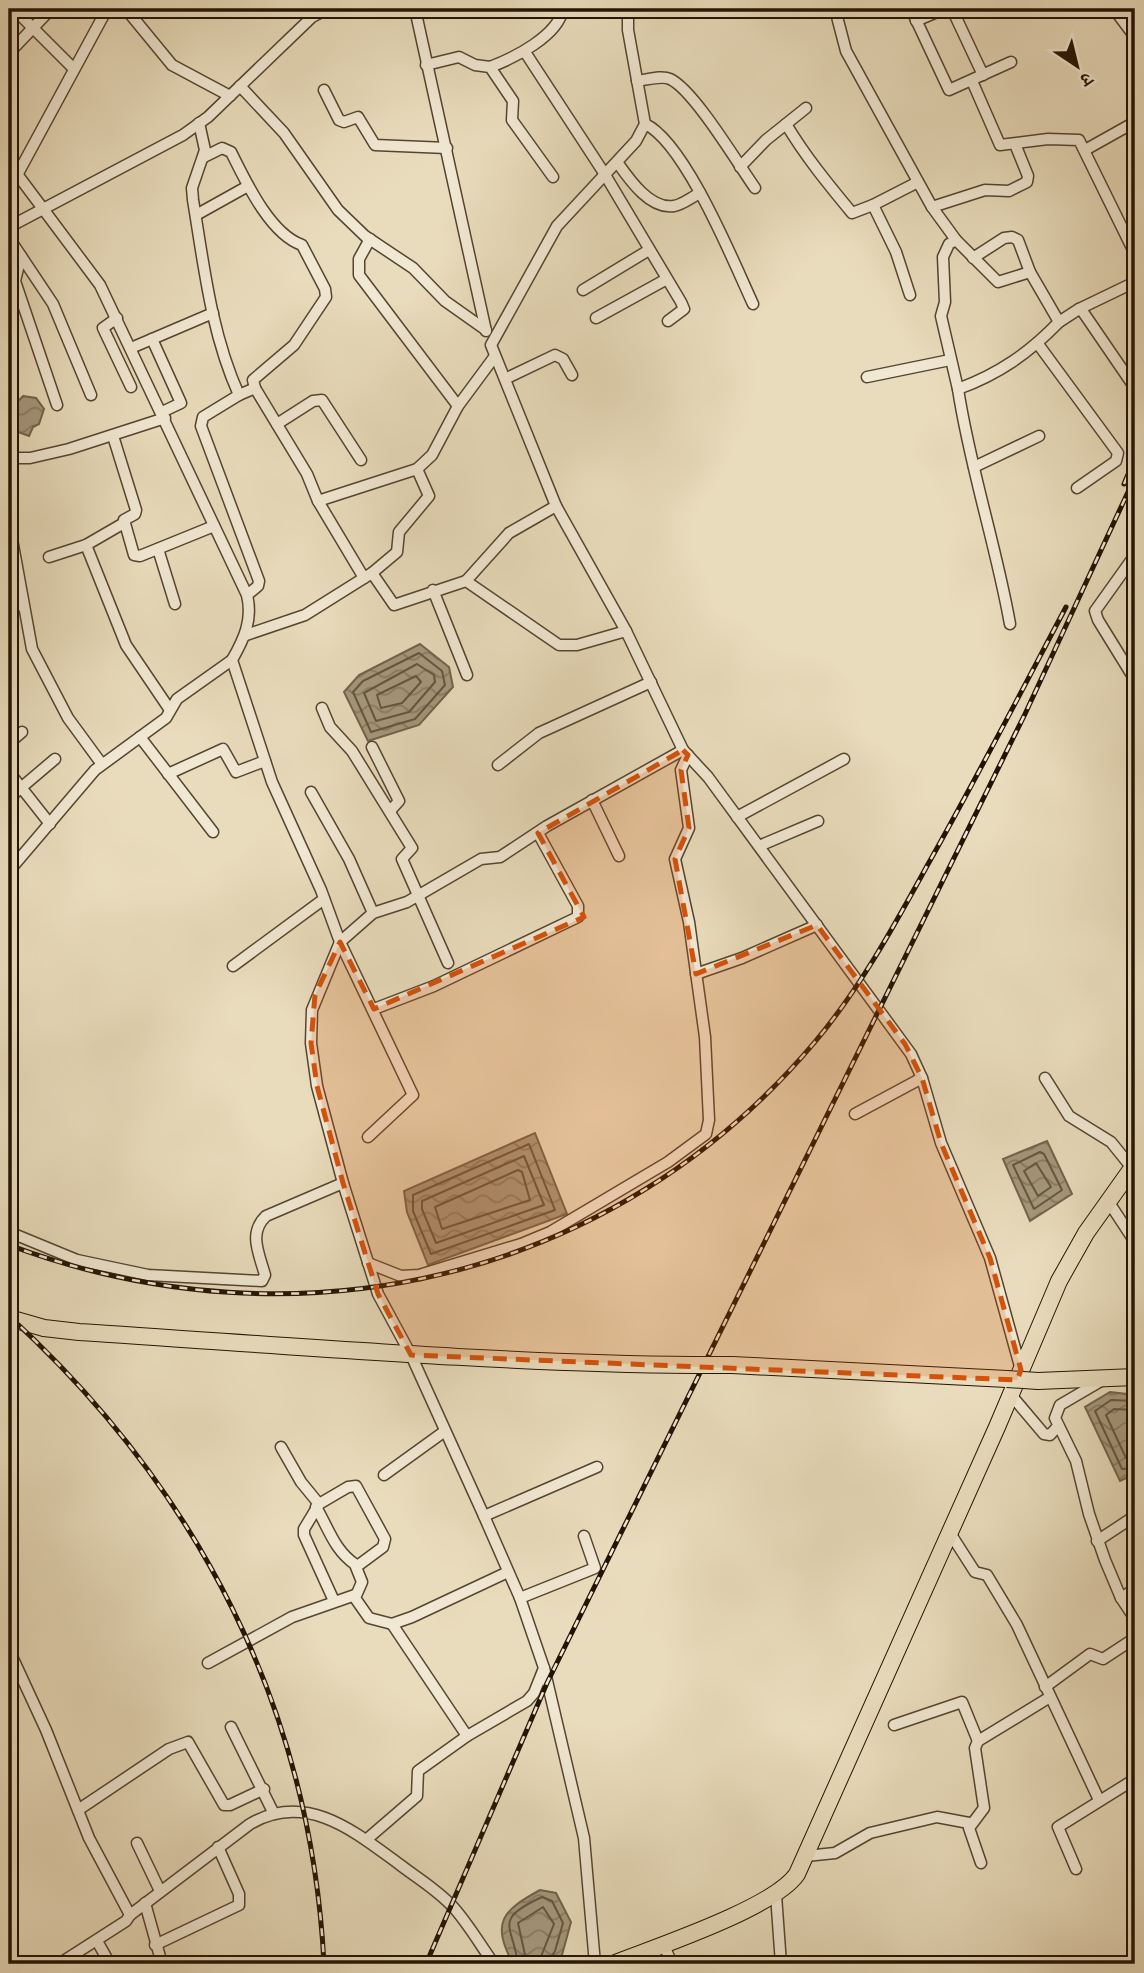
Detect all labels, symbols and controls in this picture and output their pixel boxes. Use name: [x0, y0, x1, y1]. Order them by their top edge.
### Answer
north arrow: [1042, 32, 1112, 102]
text: उ: [1074, 65, 1099, 93]

